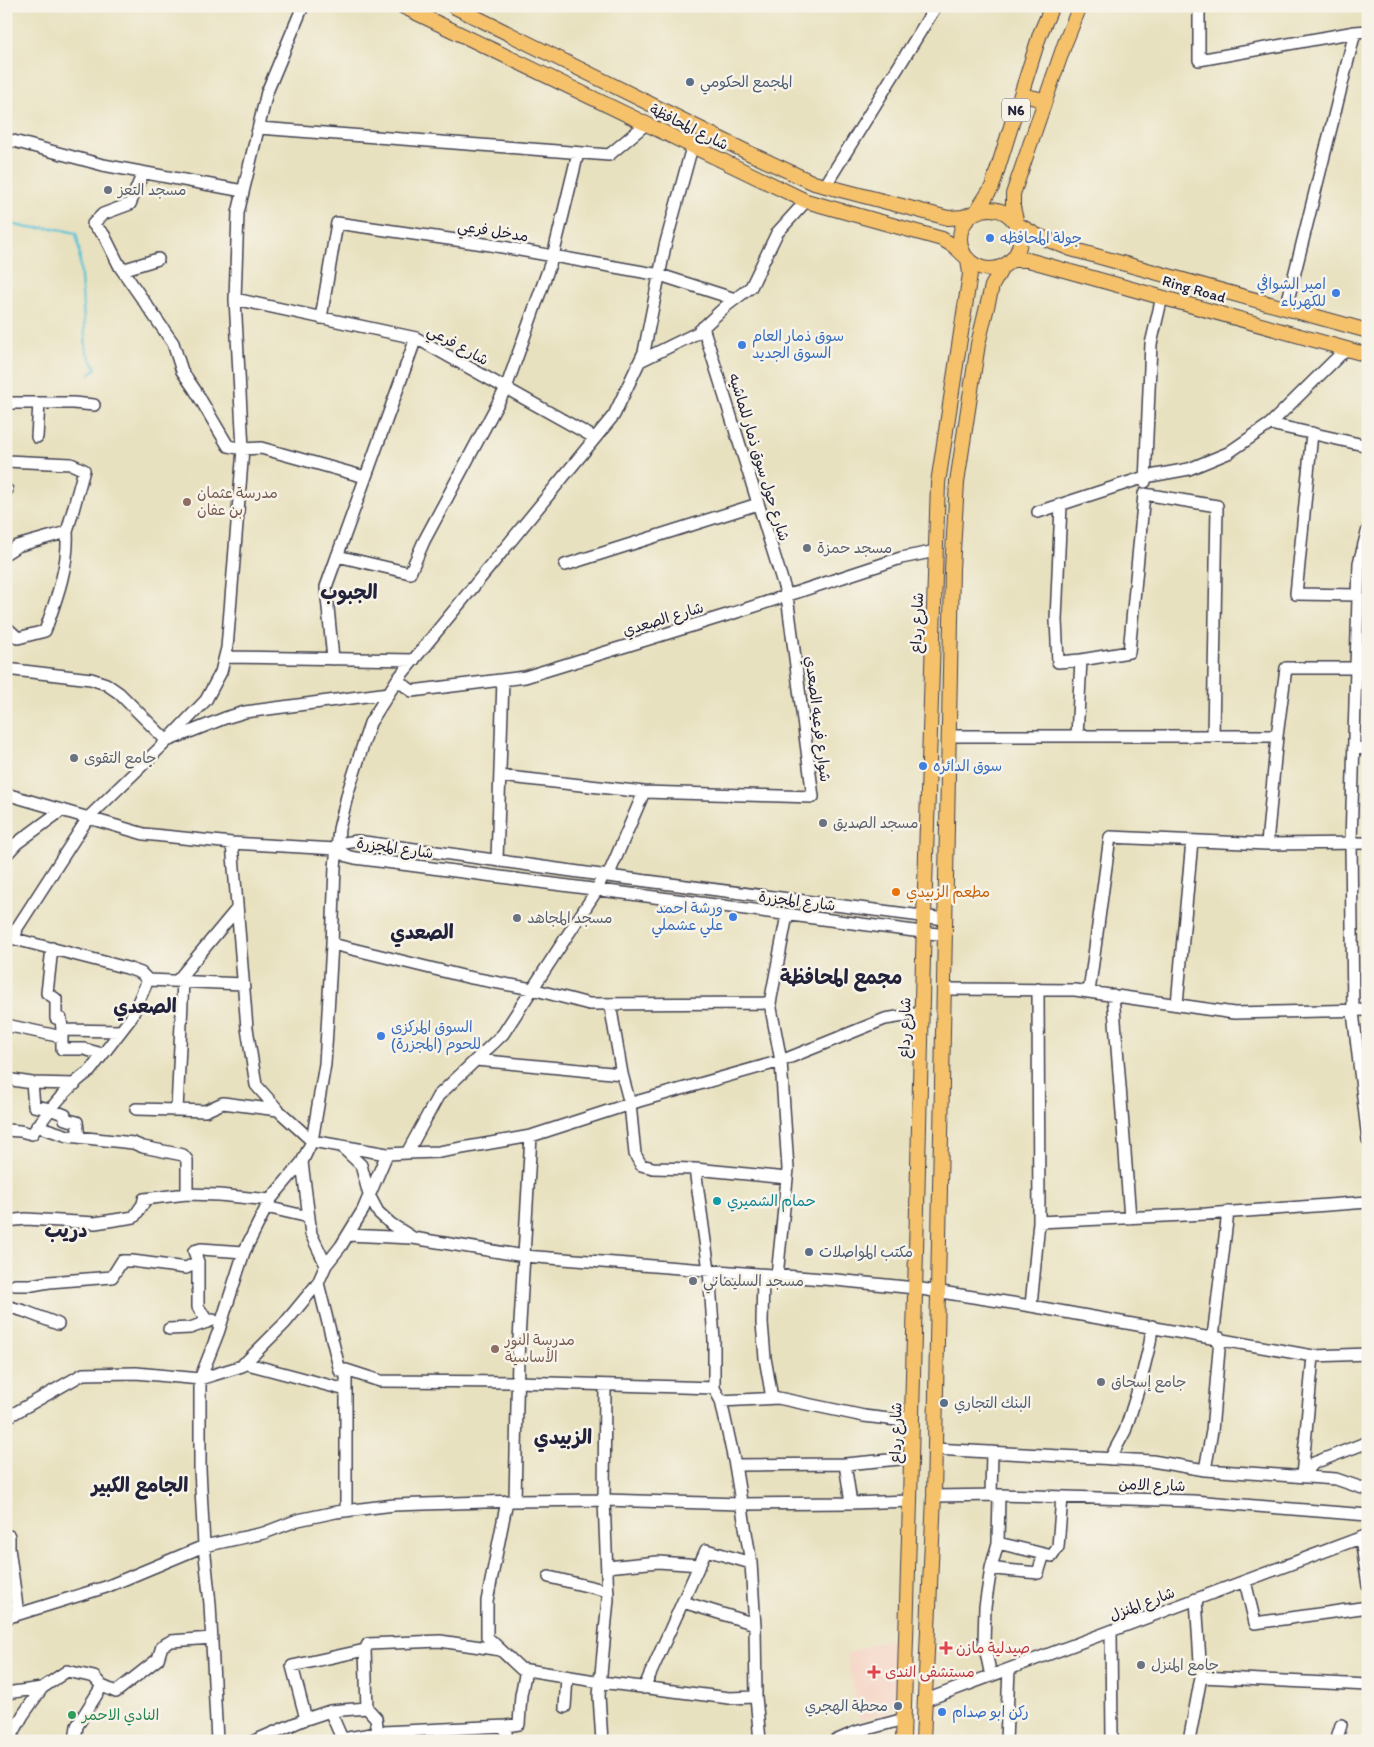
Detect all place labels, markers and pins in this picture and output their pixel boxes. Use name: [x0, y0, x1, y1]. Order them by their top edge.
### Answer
place label: المجمع الحكومي: [700, 73, 792, 95]
marker: المجمع الحكومي: [684, 76, 696, 88]
place label: مسجد التعز: [116, 181, 186, 199]
marker: مسجد التعز: [102, 184, 114, 196]
place label: جولة المحافظه: [1000, 229, 1082, 247]
marker: جولة المحافظه: [984, 232, 996, 244]
place label: امير الشوافي للكهرباء: [1257, 274, 1326, 310]
marker: امير الشوافي للكهرباء: [1330, 287, 1342, 299]
place label: سوق ذمار العام السوق الجديد: [752, 327, 844, 362]
marker: سوق ذمار العام السوق الجديد: [736, 339, 748, 351]
place label: مدرسة عثمان بن عفان: [197, 484, 278, 519]
marker: مدرسة عثمان بن عفان: [181, 496, 193, 508]
place label: مسجد حمزة: [817, 539, 892, 557]
marker: مسجد حمزة: [801, 542, 813, 554]
place label: جامع التقوى: [84, 749, 157, 769]
marker: جامع التقوى: [68, 752, 80, 764]
place label: سوق الدائره: [933, 757, 1002, 775]
marker: سوق الدائره: [917, 760, 929, 772]
place label: مسجد الصديق: [833, 814, 918, 832]
marker: مسجد الصديق: [817, 817, 829, 829]
place label: مطعم الزبيدي: [906, 883, 990, 904]
marker: مطعم الزبيدي: [890, 886, 902, 898]
place label: ورشة احمد علي عشملي: [651, 899, 723, 938]
place label: مسجد المجاهد: [527, 909, 613, 927]
marker: ورشة احمد علي عشملي: [727, 911, 739, 923]
marker: مسجد المجاهد: [511, 912, 523, 924]
place label: السوق المركزي للحوم (المجزرة): [391, 1018, 481, 1056]
marker: السوق المركزي للحوم (المجزرة): [375, 1030, 387, 1042]
place label: حمام الشميري: [727, 1192, 816, 1212]
marker: حمام الشميري: [711, 1195, 723, 1207]
place label: مكتب المواصلات: [819, 1243, 913, 1261]
marker: مكتب المواصلات: [803, 1246, 815, 1258]
place label: مسجد السليماني: [703, 1272, 804, 1294]
marker: مسجد السليماني: [687, 1275, 699, 1287]
place label: مدرسة النور الأساسية: [504, 1331, 575, 1366]
marker: مدرسة النور الأساسية: [489, 1343, 501, 1355]
place label: جامع إسحاق: [1111, 1373, 1186, 1393]
marker: جامع إسحاق: [1095, 1376, 1107, 1388]
place label: البنك التجاري: [954, 1394, 1031, 1414]
marker: البنك التجاري: [938, 1397, 950, 1409]
place label: صيدلية مازن: [956, 1639, 1030, 1657]
marker: صيدلية مازن: [940, 1642, 952, 1654]
place label: جامع المنزل: [1151, 1656, 1219, 1676]
marker: جامع المنزل: [1135, 1659, 1147, 1671]
place label: مستشفى الندى: [885, 1663, 975, 1682]
marker: مستشفى الندى: [867, 1665, 881, 1679]
place label: محطة الهجري: [805, 1697, 888, 1717]
marker: محطة الهجري: [892, 1700, 904, 1712]
place label: ركن ابو صدام: [952, 1703, 1029, 1723]
place label: النادي الاحمر: [80, 1706, 159, 1726]
marker: ركن ابو صدام: [936, 1706, 948, 1718]
marker: النادي الاحمر: [66, 1709, 78, 1721]

